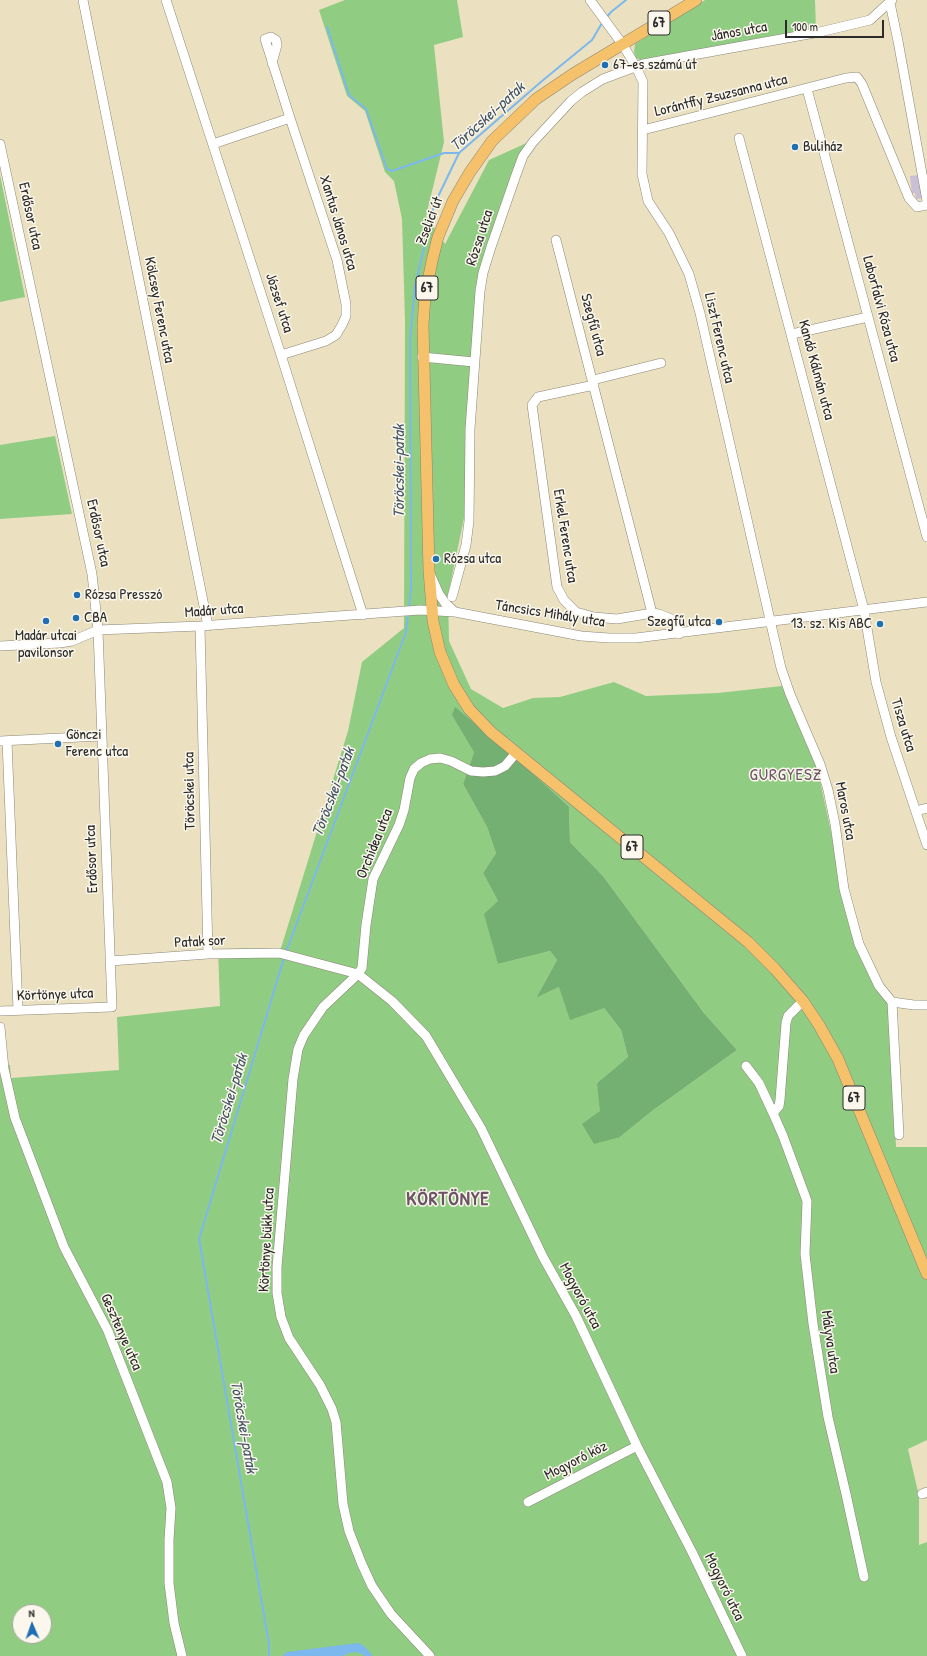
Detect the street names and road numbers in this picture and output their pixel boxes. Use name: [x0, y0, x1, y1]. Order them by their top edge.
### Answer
road number: 67: [648, 11, 670, 35]
street label: János utca: [710, 18, 768, 46]
street label: Lorántffy Zsuzsanna utca: [653, 71, 789, 121]
street label: Xantus János utca: [315, 173, 361, 273]
street label: Erdősor utca: [14, 181, 46, 251]
street label: Zselici út: [413, 194, 447, 248]
street label: Rózsa utca: [463, 208, 497, 268]
street label: Laborfalvi Róza utca: [858, 254, 904, 364]
street label: Kölcsey Ferenc utca: [140, 256, 178, 364]
street label: József utca: [261, 271, 297, 335]
road number: 67: [416, 276, 438, 300]
street label: Liszt Ferenc utca: [700, 291, 738, 385]
street label: Szegfű utca: [576, 292, 610, 358]
street label: Kandó Kálmán utca: [794, 318, 838, 422]
street label: Erkel Ferenc utca: [549, 488, 581, 584]
street label: Erdősor utca: [82, 498, 114, 568]
street label: Táncsics Mihály utca: [494, 596, 606, 632]
street label: Madár utca: [184, 600, 244, 622]
street label: Tisza utca: [886, 696, 920, 754]
street label: Töröcskei utca: [180, 752, 200, 830]
street label: Maros utca: [831, 780, 859, 842]
street label: Orchidea utca: [353, 807, 397, 881]
street label: Erdősor utca: [82, 825, 102, 893]
road number: 67: [621, 835, 643, 859]
street label: Patak sor: [174, 932, 226, 952]
street label: Körtönye utca: [17, 985, 93, 1005]
road number: 67: [843, 1086, 865, 1110]
street label: Körtönye bükk utca: [255, 1187, 279, 1293]
street label: Mogyoró utca: [555, 1260, 605, 1332]
street label: Gesztenye utca: [96, 1291, 146, 1373]
street label: Mályva utca: [817, 1309, 843, 1375]
street label: Mogyoró köz: [542, 1438, 610, 1484]
street label: Mogyoró utca: [700, 1551, 748, 1623]

